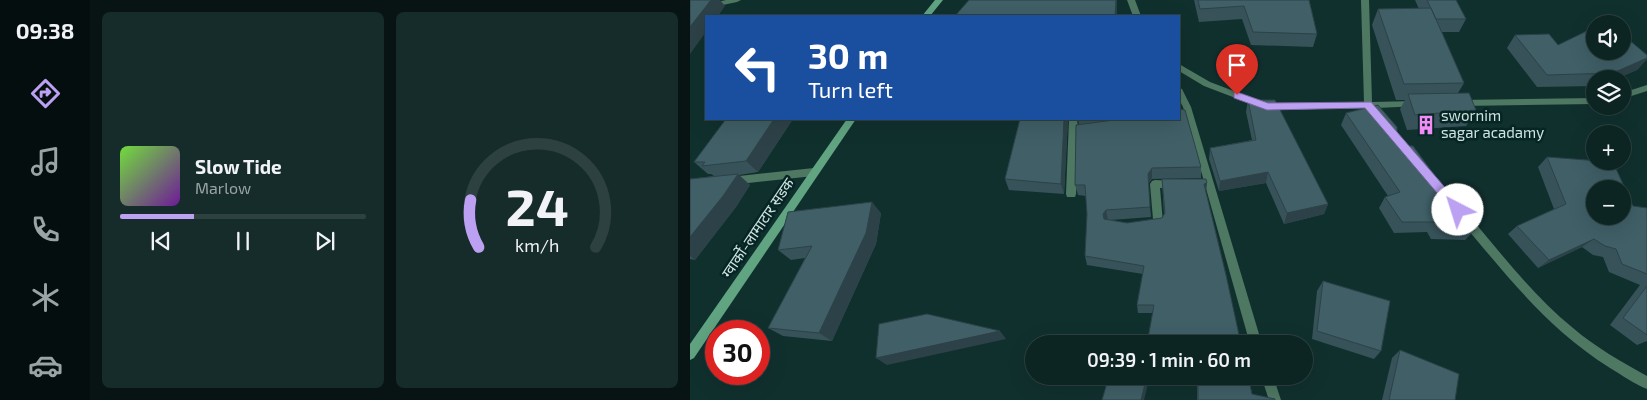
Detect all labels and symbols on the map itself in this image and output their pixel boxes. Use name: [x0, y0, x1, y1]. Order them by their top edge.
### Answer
pin: [1216, 44, 1258, 95]
place label: swornim sagar acadamy: [1441, 106, 1544, 141]
building icon: swornim sagar acadamy: [1415, 114, 1437, 136]
street label: ग्वार्को-लामाटार सडक: [717, 174, 797, 281]
position arrow: [1431, 183, 1483, 235]
speed limit sign: 30: [705, 320, 770, 385]

